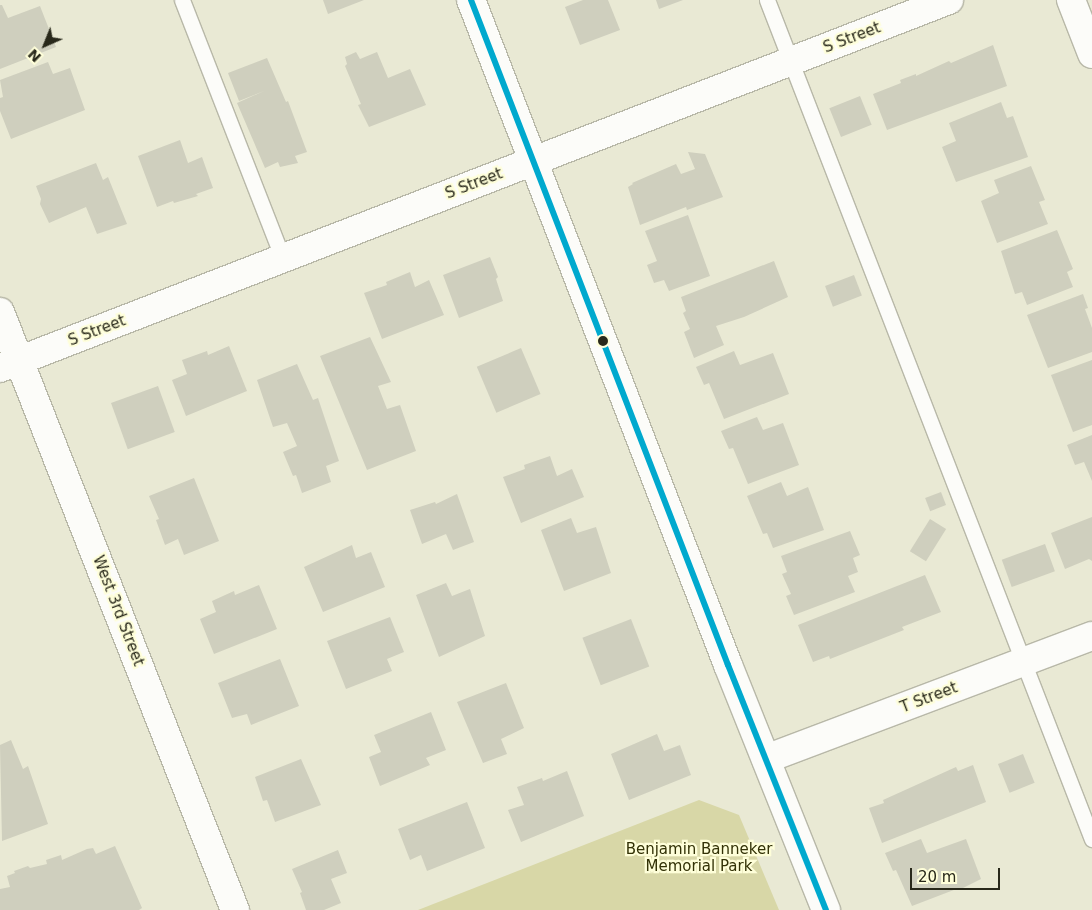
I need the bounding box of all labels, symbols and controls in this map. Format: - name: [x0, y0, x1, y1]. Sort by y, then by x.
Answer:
- street label: S Street: [821, 19, 883, 57]
- north arrow: [20, 20, 70, 70]
- text: N: [25, 46, 44, 66]
- street label: S Street: [443, 165, 505, 203]
- street label: S Street: [66, 312, 128, 350]
- unlabelled marker: [598, 336, 608, 346]
- street label: West 3rd Street: [89, 553, 147, 669]
- street label: T Street: [898, 679, 960, 717]
- park label: Benjamin Banneker Memorial Park: [626, 840, 772, 875]
- scale bar: [912, 858, 1002, 890]
- text: 20 m: [918, 868, 956, 886]

